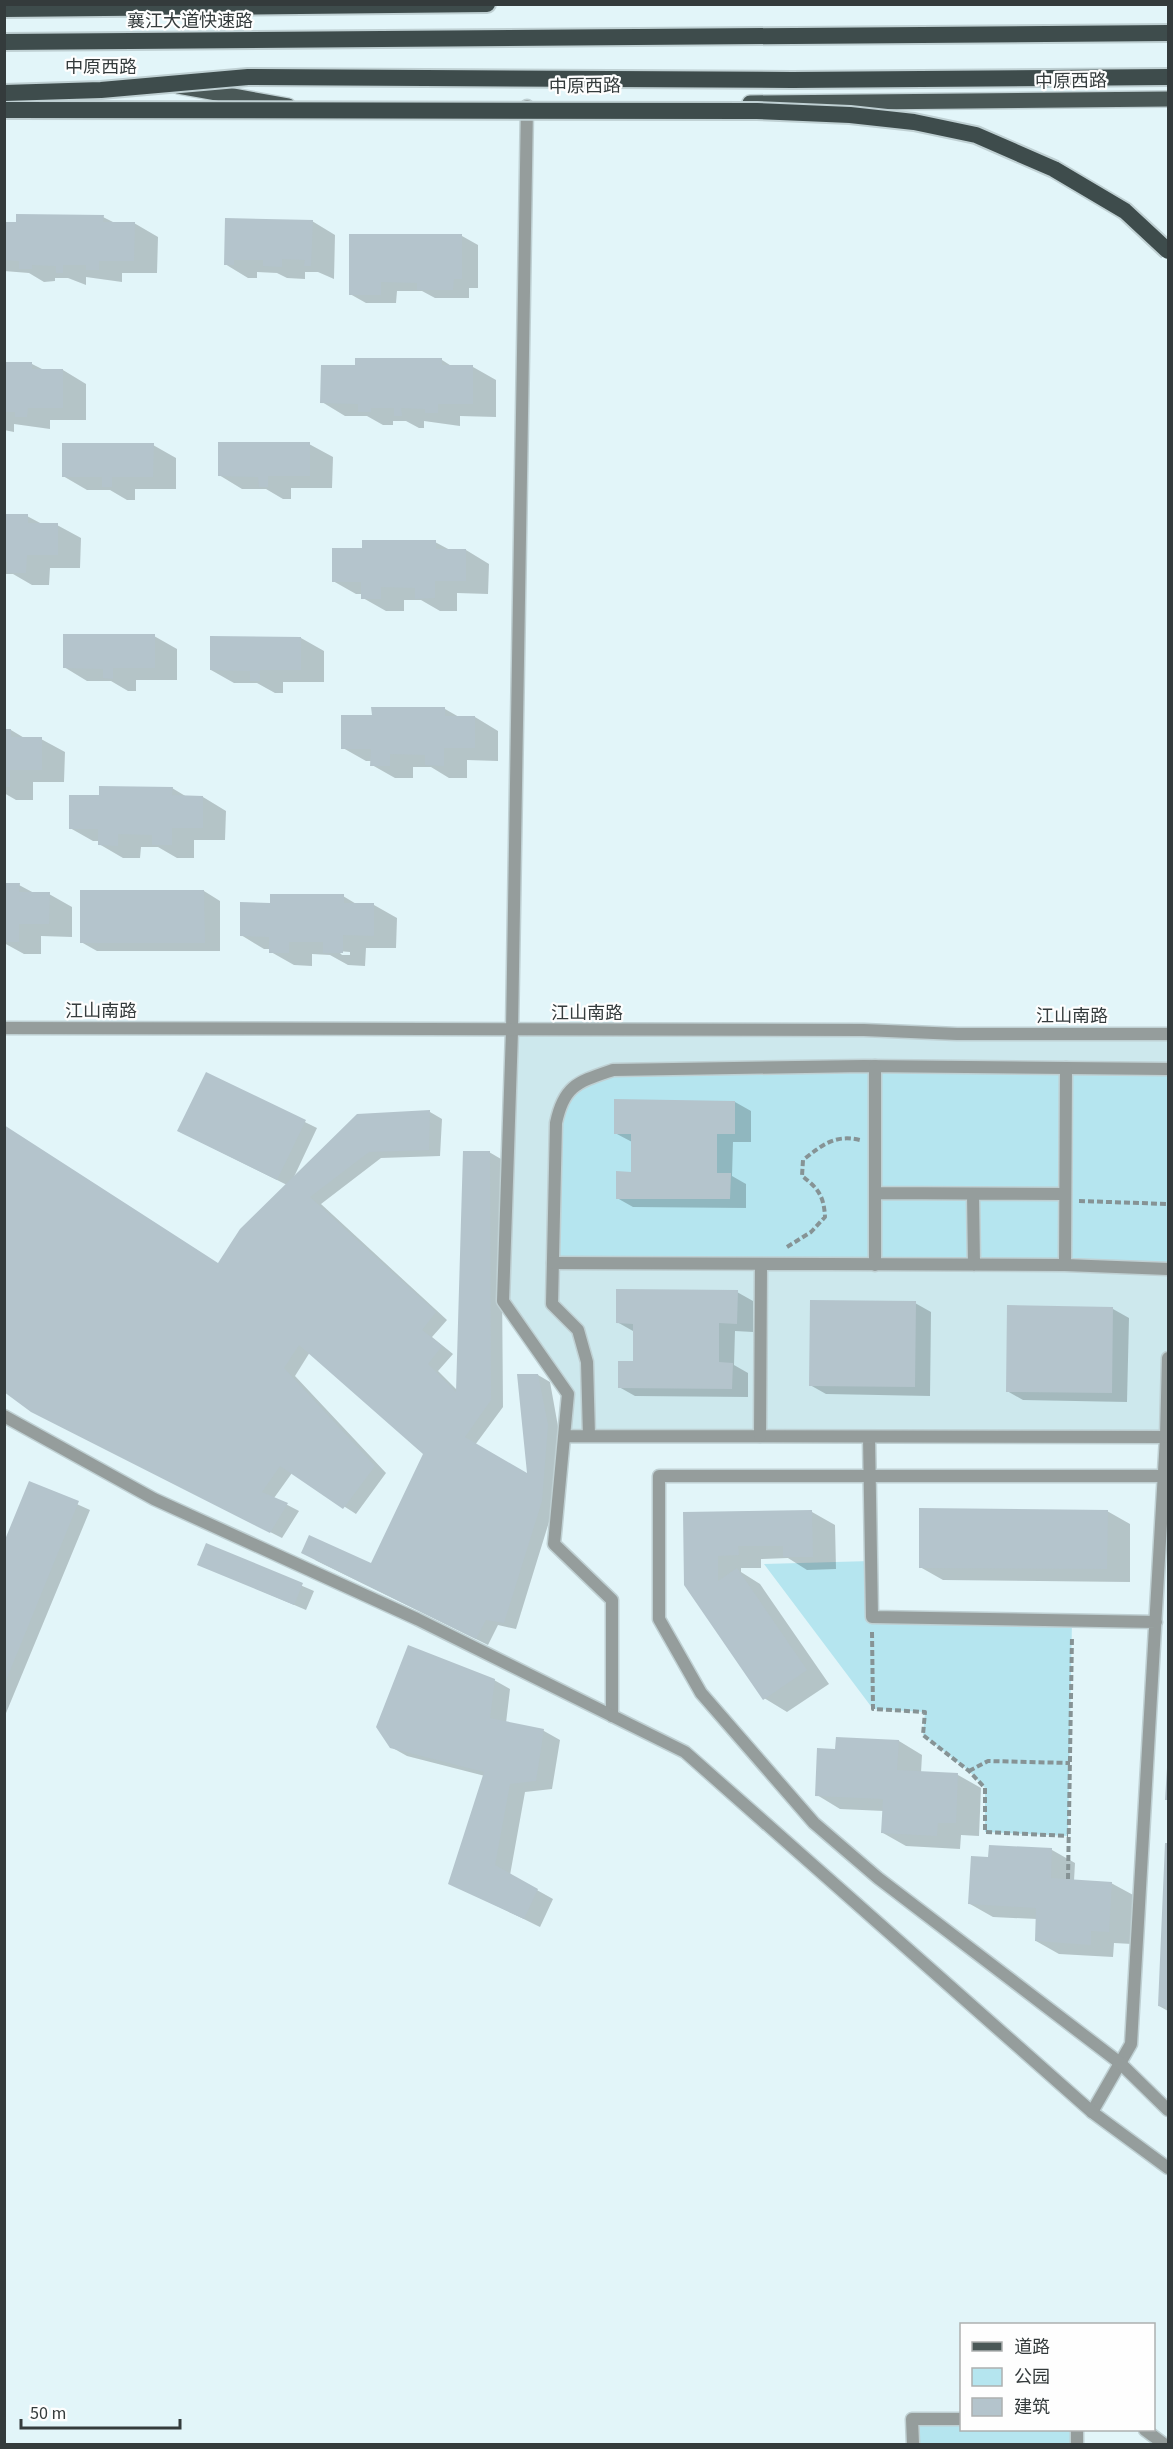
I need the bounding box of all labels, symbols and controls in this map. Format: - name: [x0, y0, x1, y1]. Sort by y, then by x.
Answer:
- street label: 襄江大道快速路: [127, 9, 253, 34]
- street label: 中原西路: [65, 55, 137, 80]
- street label: 中原西路: [1035, 68, 1107, 95]
- street label: 中原西路: [549, 73, 621, 100]
- street label: 江山南路: [65, 999, 137, 1024]
- street label: 江山南路: [551, 1001, 623, 1026]
- street label: 江山南路: [1036, 1004, 1108, 1029]
- legend: [960, 2323, 1155, 2431]
- text: 道路: [1014, 2335, 1050, 2360]
- text: 公园: [1014, 2365, 1050, 2390]
- scale bar: [21, 2392, 180, 2430]
- text: 建筑: [1014, 2395, 1050, 2420]
- text: 50 m: [30, 2401, 66, 2426]

